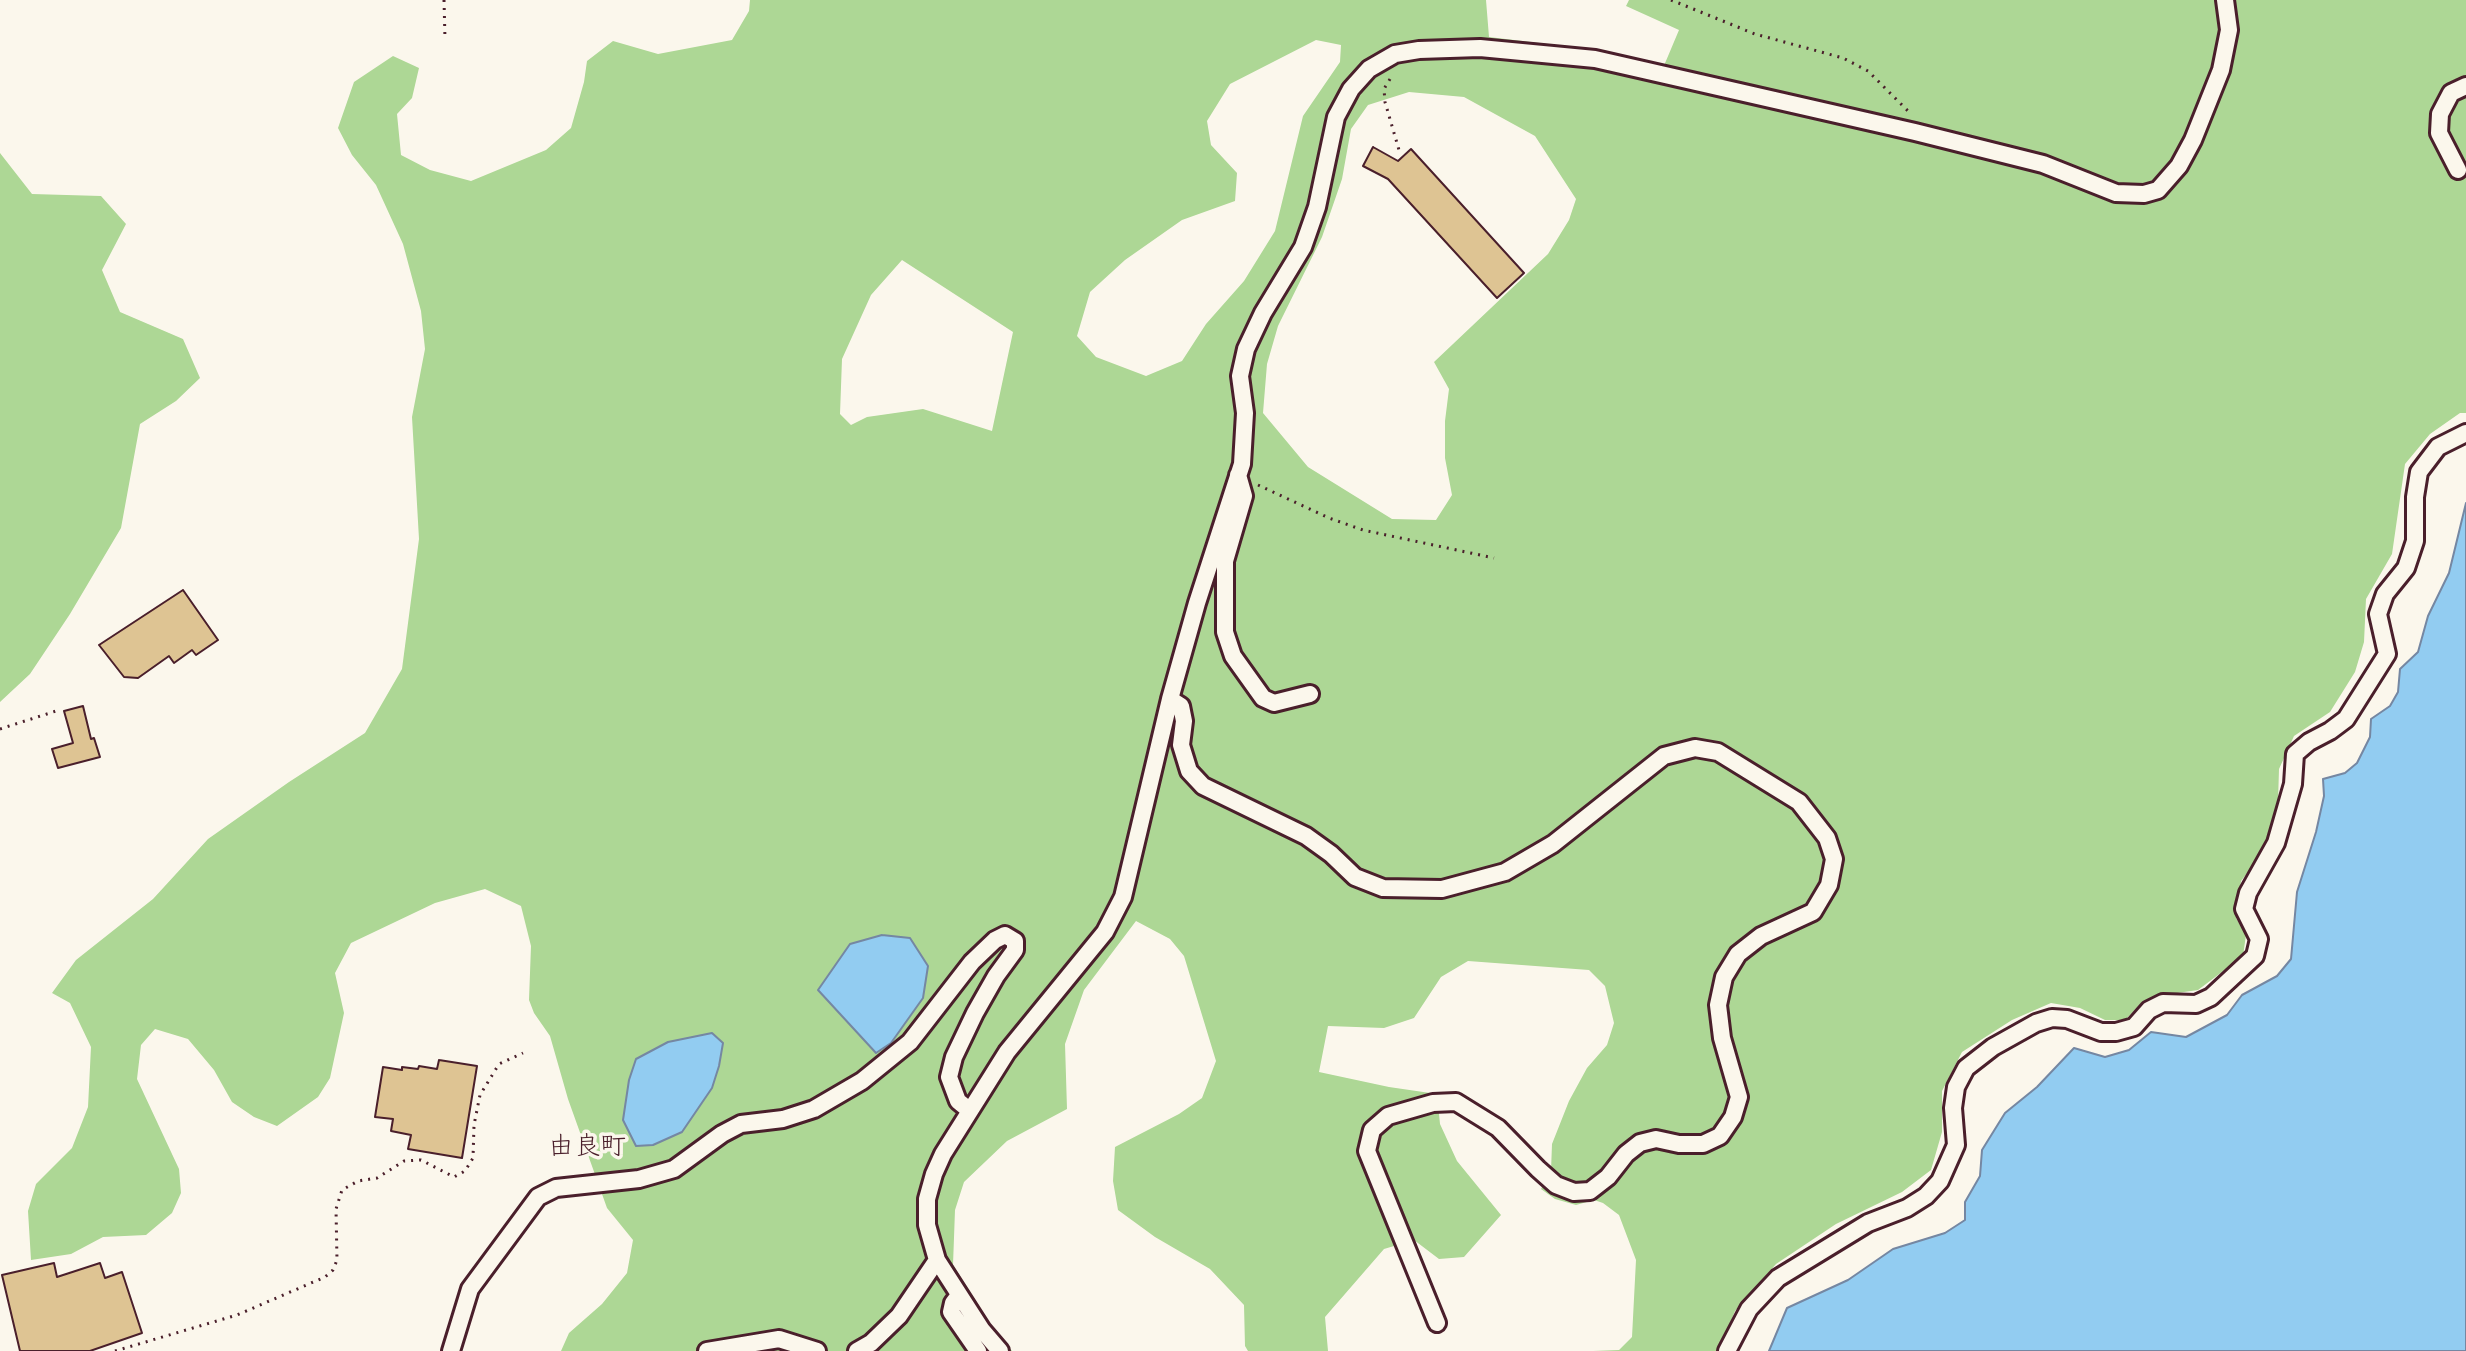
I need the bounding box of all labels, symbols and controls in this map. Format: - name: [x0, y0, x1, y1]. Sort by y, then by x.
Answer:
- district label: 由良町: [548, 1131, 626, 1163]

